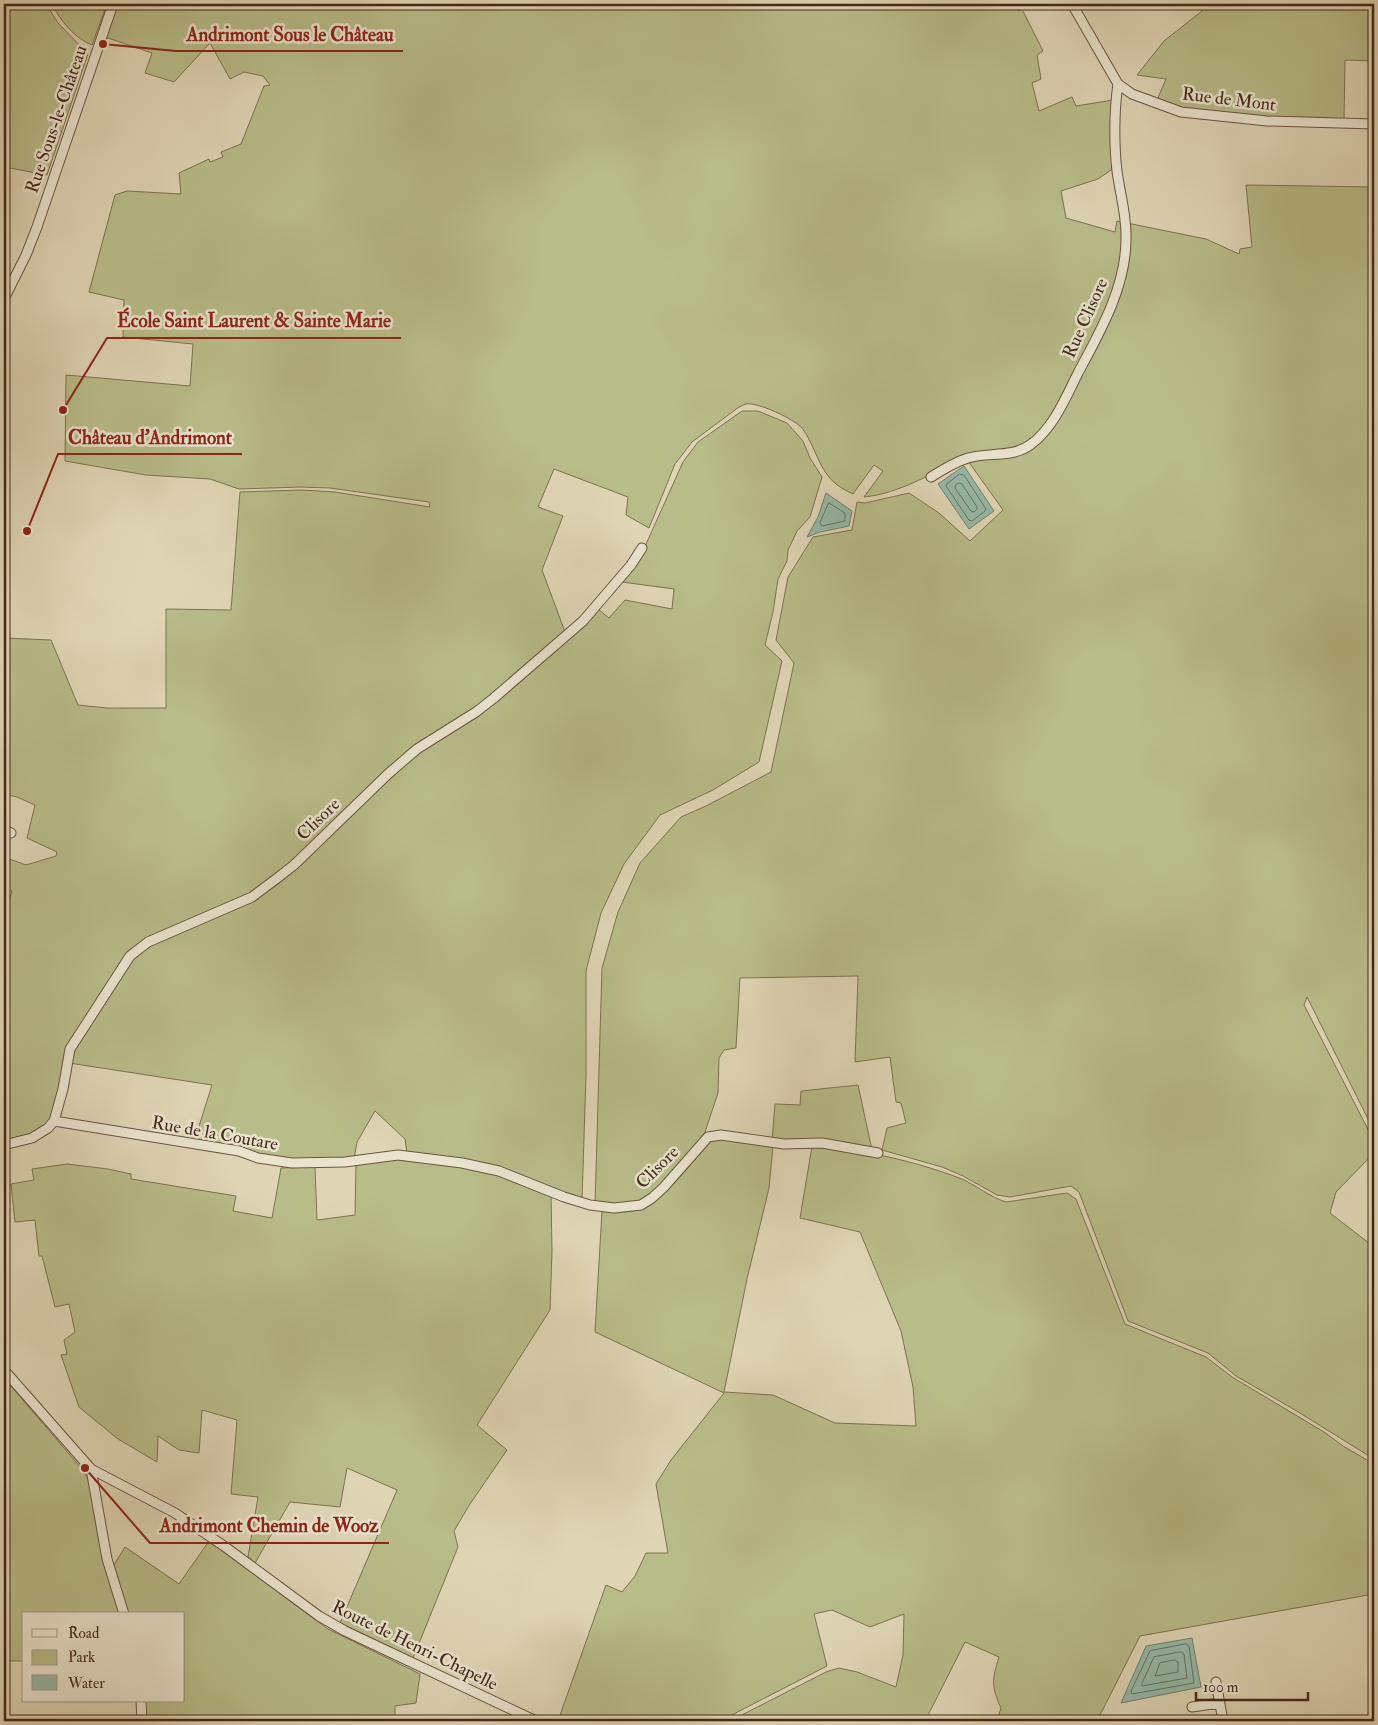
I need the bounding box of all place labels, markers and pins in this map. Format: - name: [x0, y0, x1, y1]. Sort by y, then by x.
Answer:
- callout: Andrimont Sous le Château: [176, 17, 403, 51]
- callout: École Saint Laurent & Sainte Marie: [107, 304, 401, 338]
- callout: Château d'Andrimont: [58, 420, 242, 454]
- callout: Andrimont Chemin de Wooz: [150, 1509, 389, 1543]

